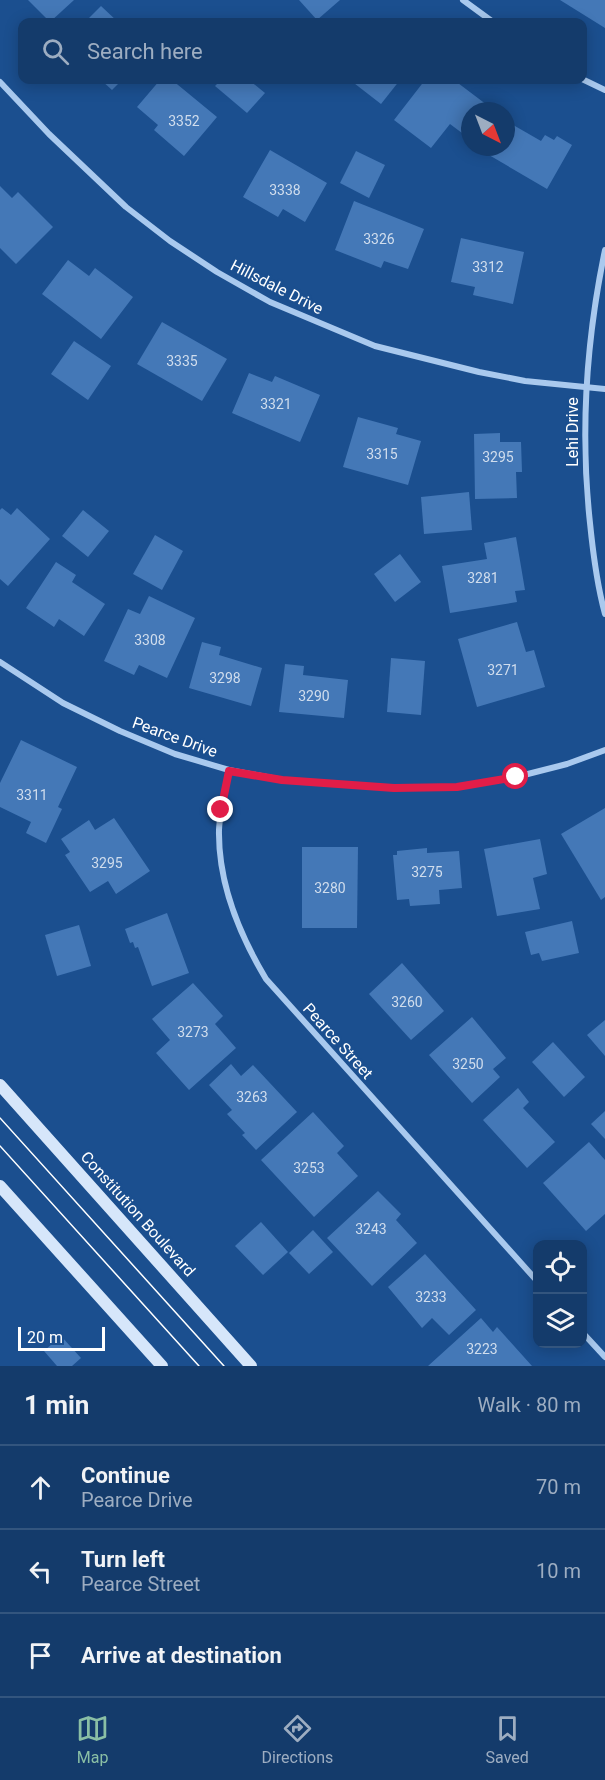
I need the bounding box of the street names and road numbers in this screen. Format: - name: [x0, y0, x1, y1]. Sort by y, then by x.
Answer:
- street label: Hillsdale Drive: [228, 256, 326, 318]
- street label: Lehi Drive: [563, 397, 582, 467]
- street label: Pearce Drive: [130, 713, 220, 761]
- street label: Pearce Street: [299, 999, 377, 1083]
- street label: Constitution Boulevard: [77, 1148, 199, 1280]

